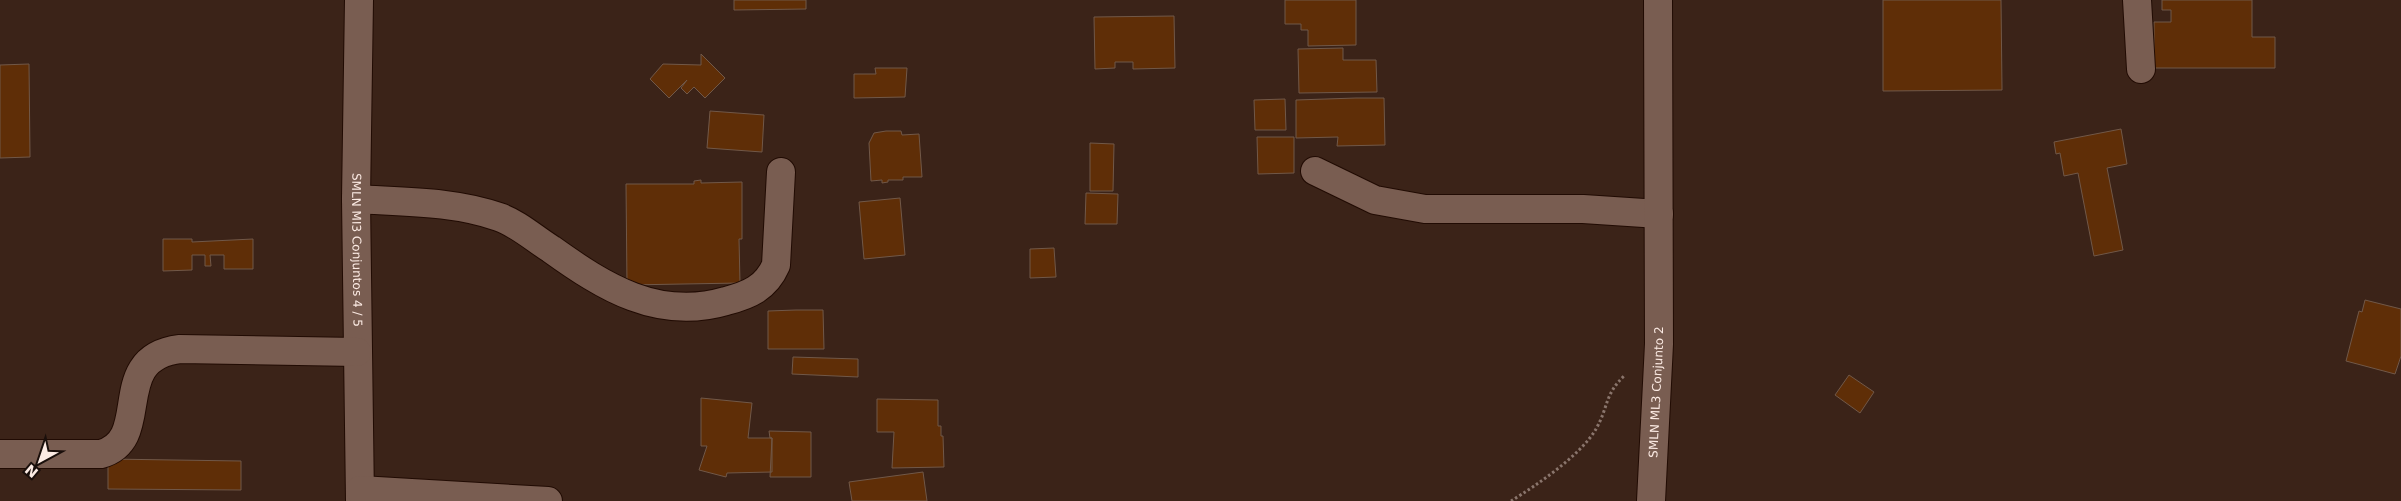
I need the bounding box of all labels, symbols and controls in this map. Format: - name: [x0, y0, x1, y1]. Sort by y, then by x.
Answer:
- street label: SMLN MI3 Conjuntos 4 / 5: [349, 173, 365, 327]
- street label: SMLN ML3 Conjunto 2: [1646, 326, 1666, 458]
- north arrow: [15, 436, 65, 486]
- text: N: [22, 461, 41, 481]

